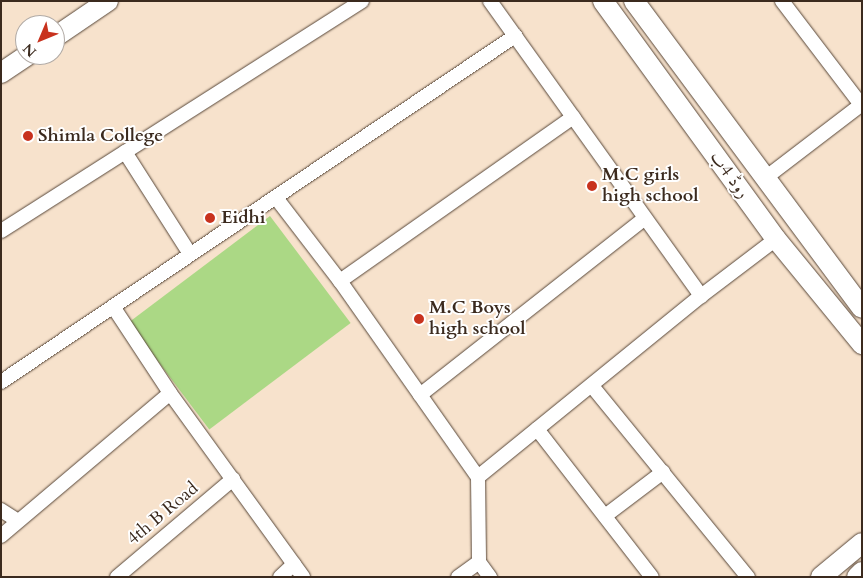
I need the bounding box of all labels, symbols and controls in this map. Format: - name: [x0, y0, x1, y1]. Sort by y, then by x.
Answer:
- north arrow: [15, 15, 65, 65]
- text: N: [19, 39, 41, 61]
- place label: Shimla College: [38, 125, 163, 147]
- marker: Shimla College: [22, 130, 34, 142]
- street label: روڈ 4ب: [705, 147, 753, 203]
- place label: M.C girls high school: [602, 165, 699, 208]
- marker: M.C girls high school: [586, 180, 598, 192]
- place label: Eidhi: [221, 207, 265, 229]
- marker: Eidhi: [203, 211, 217, 225]
- place label: M.C Boys high school: [429, 298, 526, 340]
- marker: M.C Boys high school: [413, 313, 425, 325]
- street label: 4th B Road: [123, 478, 203, 550]

